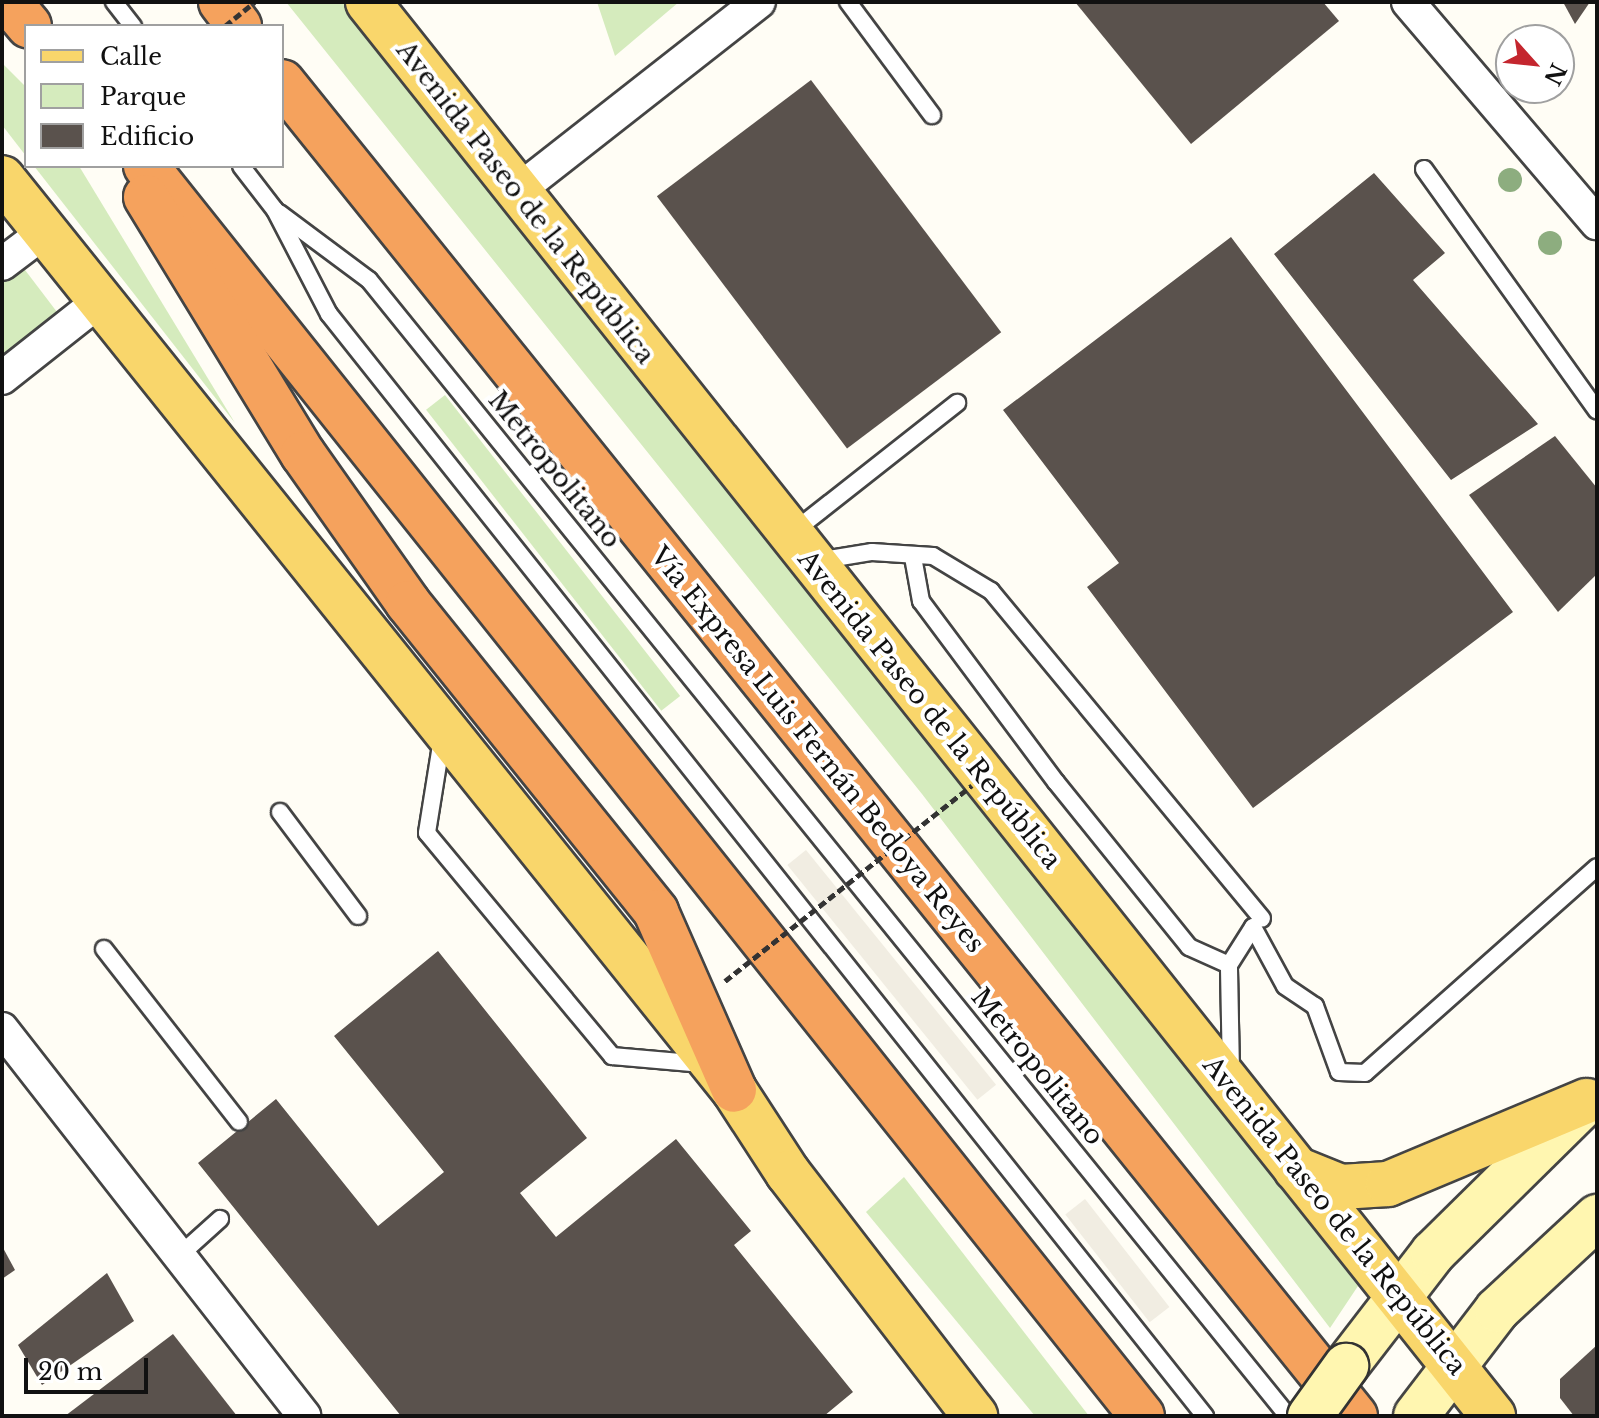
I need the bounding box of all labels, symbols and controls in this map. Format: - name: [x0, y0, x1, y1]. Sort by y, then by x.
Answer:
- legend: [24, 24, 284, 168]
- north arrow: [1495, 24, 1575, 104]
- street label: Avenida Paseo de la República: [389, 35, 661, 371]
- text: Calle: [100, 42, 162, 71]
- text: N: [1538, 59, 1572, 90]
- text: Parque: [100, 82, 186, 111]
- text: Edificio: [100, 122, 194, 151]
- street label: Metropolitano: [481, 385, 627, 555]
- street label: Vía Expresa Luis Fernán Bedoya Reyes: [643, 540, 991, 960]
- street label: Avenida Paseo de la República: [791, 544, 1067, 876]
- street label: Metropolitano: [964, 982, 1110, 1152]
- street label: Avenida Paseo de la República: [1196, 1050, 1472, 1382]
- scale bar: [28, 1342, 152, 1392]
- text: 20 m: [38, 1357, 103, 1386]

